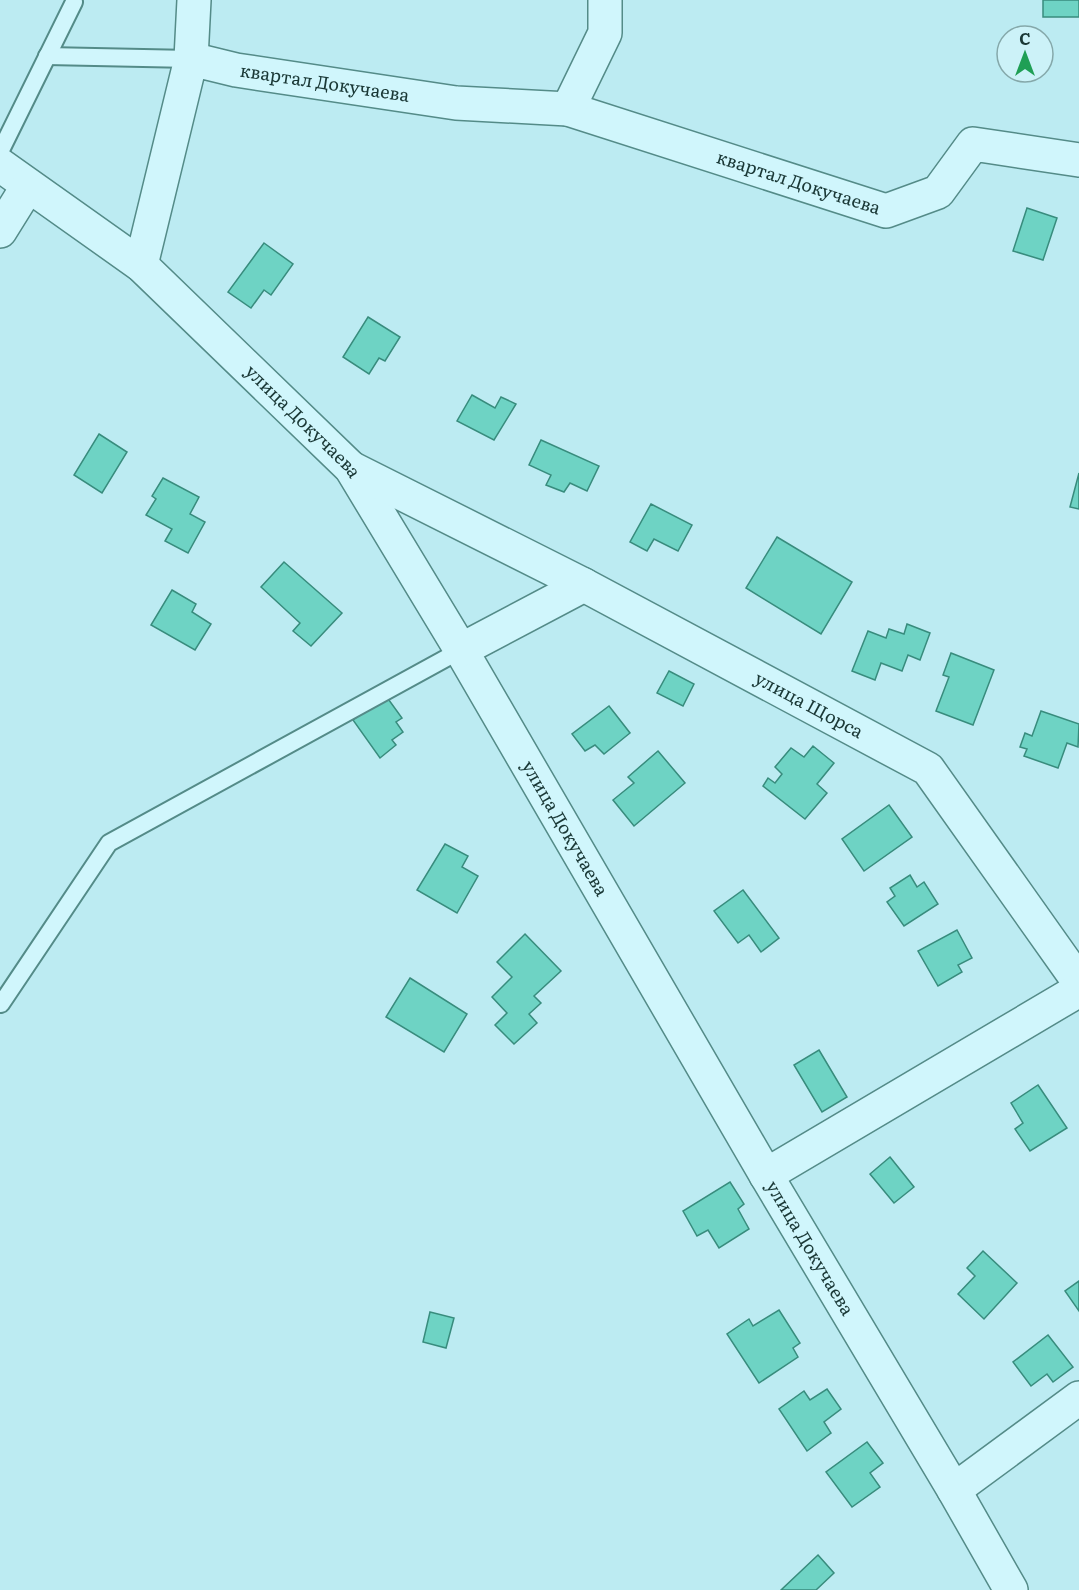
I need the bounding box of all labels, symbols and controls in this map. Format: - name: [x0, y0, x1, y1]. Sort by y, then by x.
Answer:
- north arrow: [995, 24, 1055, 84]
- text: С: [1019, 26, 1031, 50]
- street label: квартал Докучаева: [238, 56, 412, 108]
- street label: квартал Докучаева: [713, 143, 885, 221]
- street label: улица Докучаева: [239, 357, 369, 483]
- street label: улица Щорса: [750, 664, 869, 744]
- street label: улица Докучаева: [516, 755, 616, 901]
- street label: улица Докучаева: [760, 1175, 862, 1320]

